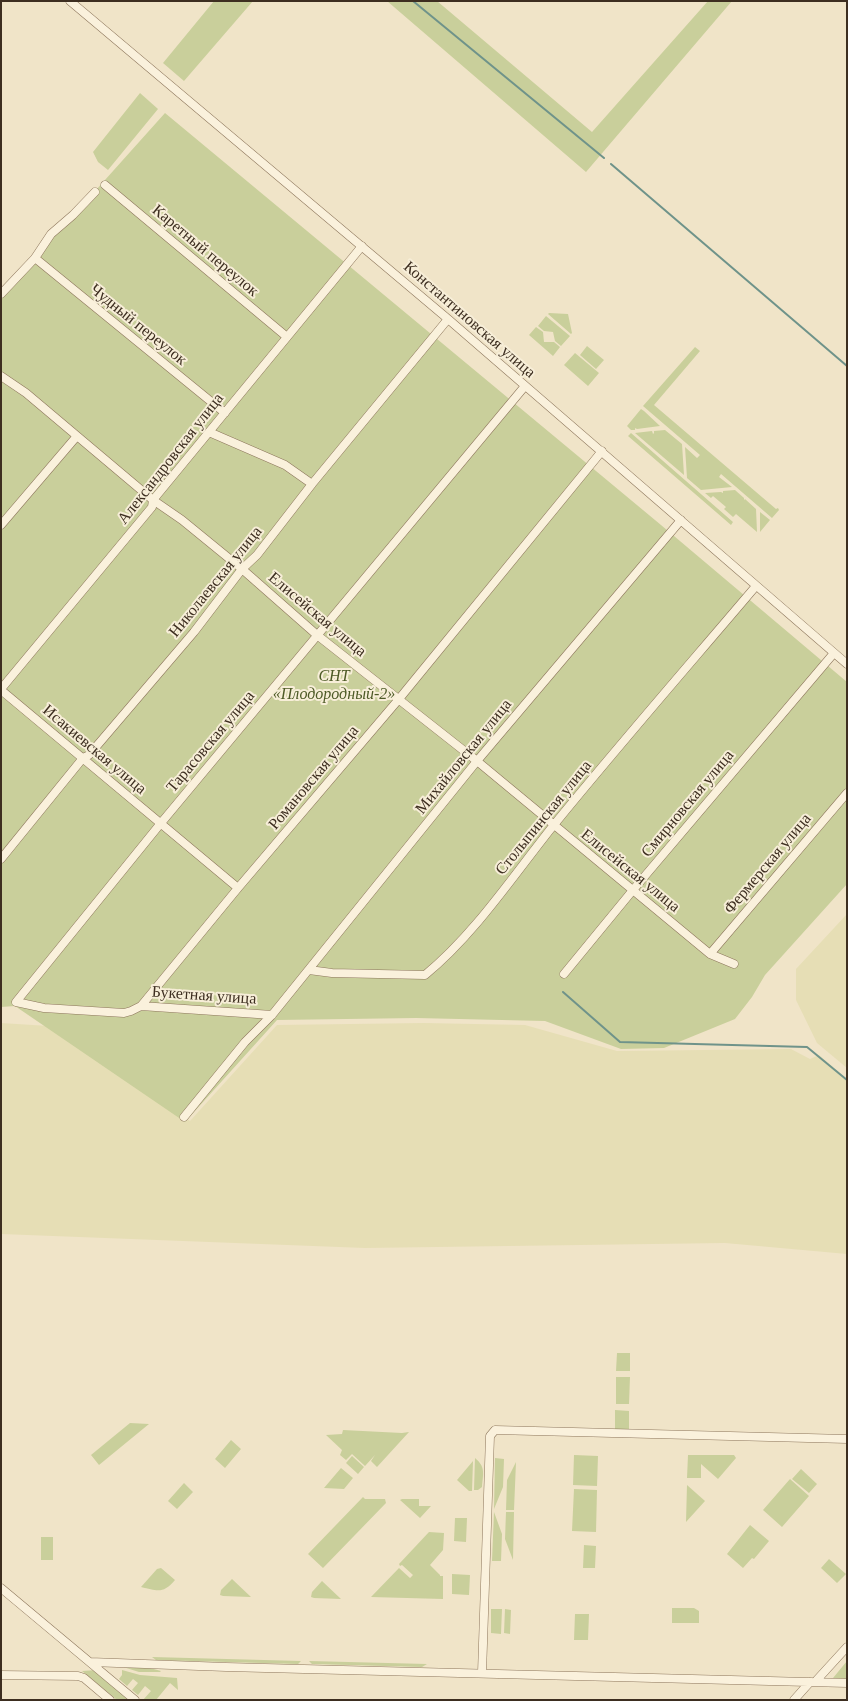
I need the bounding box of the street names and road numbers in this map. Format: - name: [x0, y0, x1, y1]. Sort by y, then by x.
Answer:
- street label: Каретный переулок: [148, 201, 262, 301]
- street label: Константиновская улица: [399, 257, 539, 383]
- street label: Чудный переулок: [86, 280, 190, 370]
- street label: Александровская улица: [114, 390, 228, 528]
- street label: Николаевская улица: [165, 523, 267, 641]
- street label: Елисейская улица: [264, 568, 370, 662]
- street label: Тарасовская улица: [163, 687, 259, 797]
- street label: Михайловская улица: [412, 696, 516, 818]
- street label: Исакиевская улица: [38, 701, 150, 799]
- street label: Романовская улица: [265, 722, 363, 834]
- street label: Смирновская улица: [638, 747, 738, 861]
- street label: Столыпинская улица: [492, 757, 596, 879]
- street label: Фермерская улица: [720, 810, 816, 918]
- street label: Елисейская улица: [577, 825, 683, 917]
- street label: Букетная улица: [151, 983, 257, 1009]

